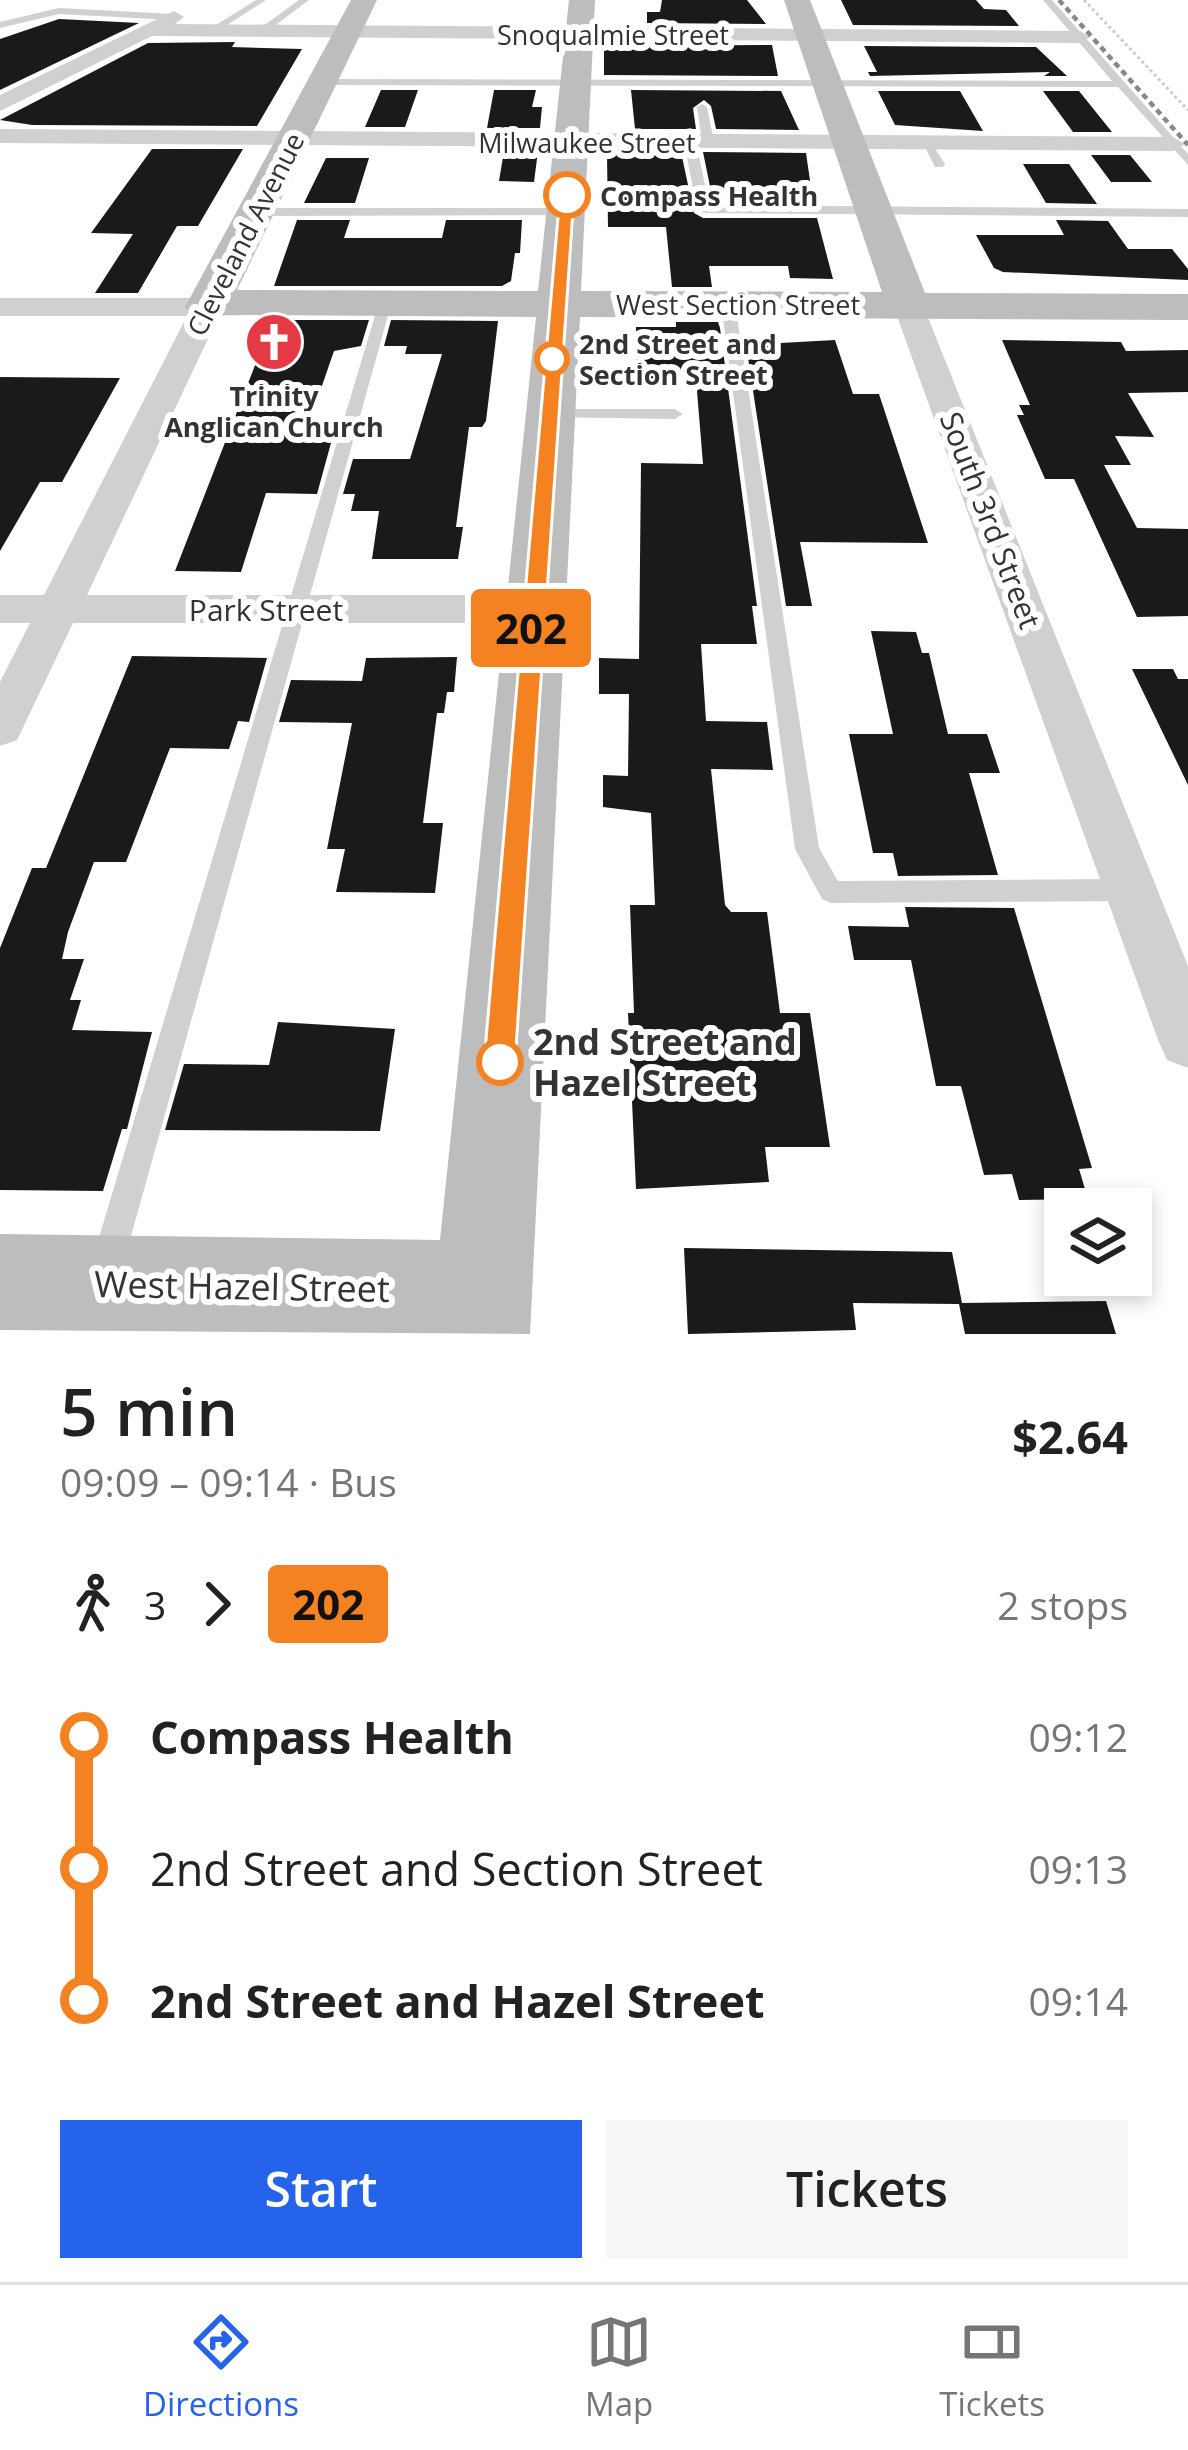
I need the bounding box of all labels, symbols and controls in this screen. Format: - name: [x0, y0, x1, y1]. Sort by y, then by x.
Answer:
- street label: Snoqualmie Street: [497, 16, 729, 53]
- street label: Milwaukee Street: [478, 124, 696, 161]
- street label: Cleveland Avenue: [178, 126, 312, 342]
- marker: Compass Health: [545, 173, 589, 217]
- place label: Compass Health: [600, 177, 818, 214]
- street label: West Section Street: [616, 286, 860, 323]
- church icon: Trinity Anglican Church: [243, 311, 305, 373]
- place label: 2nd Street and Section Street: [579, 325, 777, 393]
- marker: 2nd Street and Section Street: [536, 343, 568, 375]
- place label: Trinity Anglican Church: [164, 377, 384, 445]
- street label: South 3rd Street: [931, 406, 1051, 634]
- street label: Park Street: [189, 589, 343, 630]
- line badge: 202: [462, 589, 600, 667]
- text: 202: [495, 599, 567, 656]
- place label: 2nd Street and Hazel Street: [533, 1017, 797, 1107]
- marker: 2nd Street and Hazel Street: [478, 1040, 522, 1084]
- map controls: [1044, 1188, 1152, 1296]
- button: layers: [1044, 1188, 1152, 1296]
- street label: West Hazel Street: [94, 1259, 390, 1313]
- text: 5 min: [60, 1365, 238, 1455]
- text: $2.64: [1012, 1406, 1128, 1467]
- text: 09:09 – 09:14 · Bus: [60, 1455, 397, 1508]
- icon: walk: [60, 1571, 126, 1637]
- icon: forward: [184, 1571, 250, 1637]
- text: 202: [292, 1575, 364, 1632]
- text: 3: [144, 1578, 166, 1631]
- text: 2 stops: [997, 1578, 1128, 1631]
- text: Compass Health: [150, 1706, 514, 1767]
- text: 09:12: [1029, 1710, 1128, 1763]
- text: 2nd Street and Section Street: [150, 1838, 763, 1899]
- text: 09:13: [1029, 1842, 1128, 1895]
- text: 2nd Street and Hazel Street: [150, 1970, 765, 2031]
- text: 09:14: [1029, 1974, 1128, 2027]
- button: Start: [60, 2120, 582, 2258]
- button: Tickets: [606, 2120, 1128, 2258]
- tab: Directions: [143, 2309, 299, 2426]
- tab: Map: [585, 2309, 653, 2426]
- tab: Tickets: [939, 2309, 1045, 2426]

